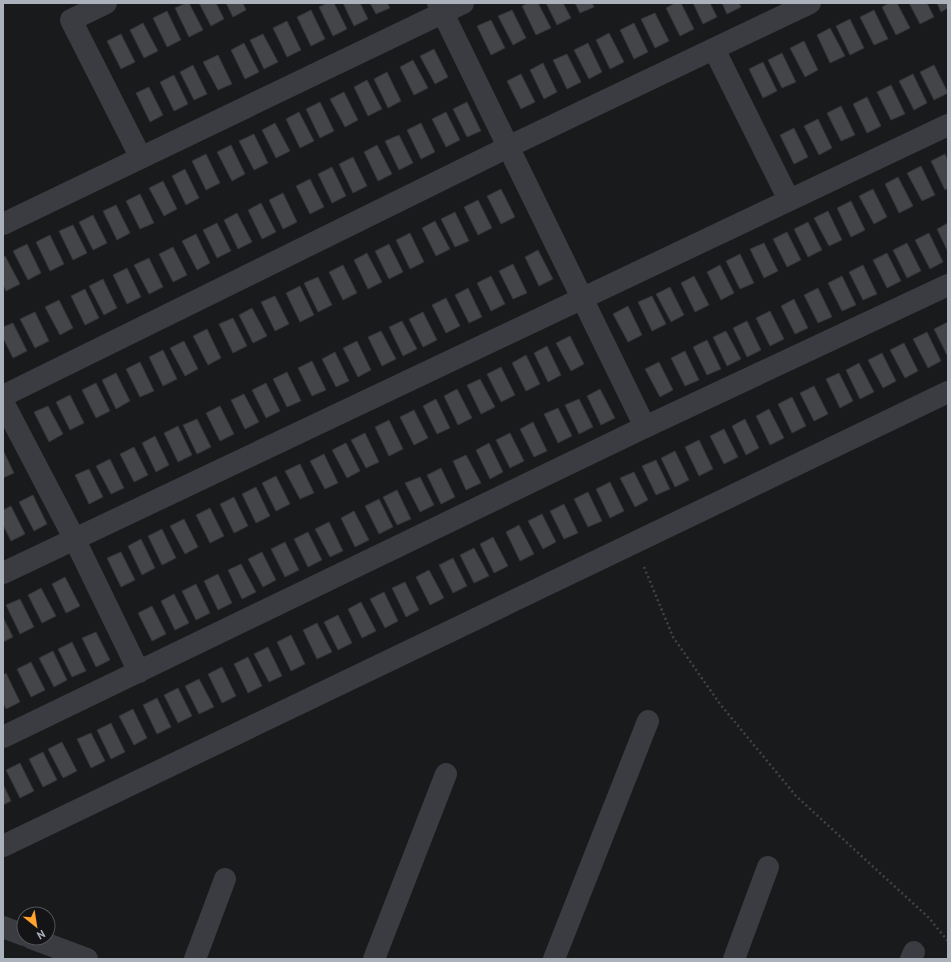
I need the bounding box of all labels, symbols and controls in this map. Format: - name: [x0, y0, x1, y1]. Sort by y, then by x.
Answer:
- north arrow: [16, 906, 56, 946]
- text: N: [34, 927, 48, 943]

